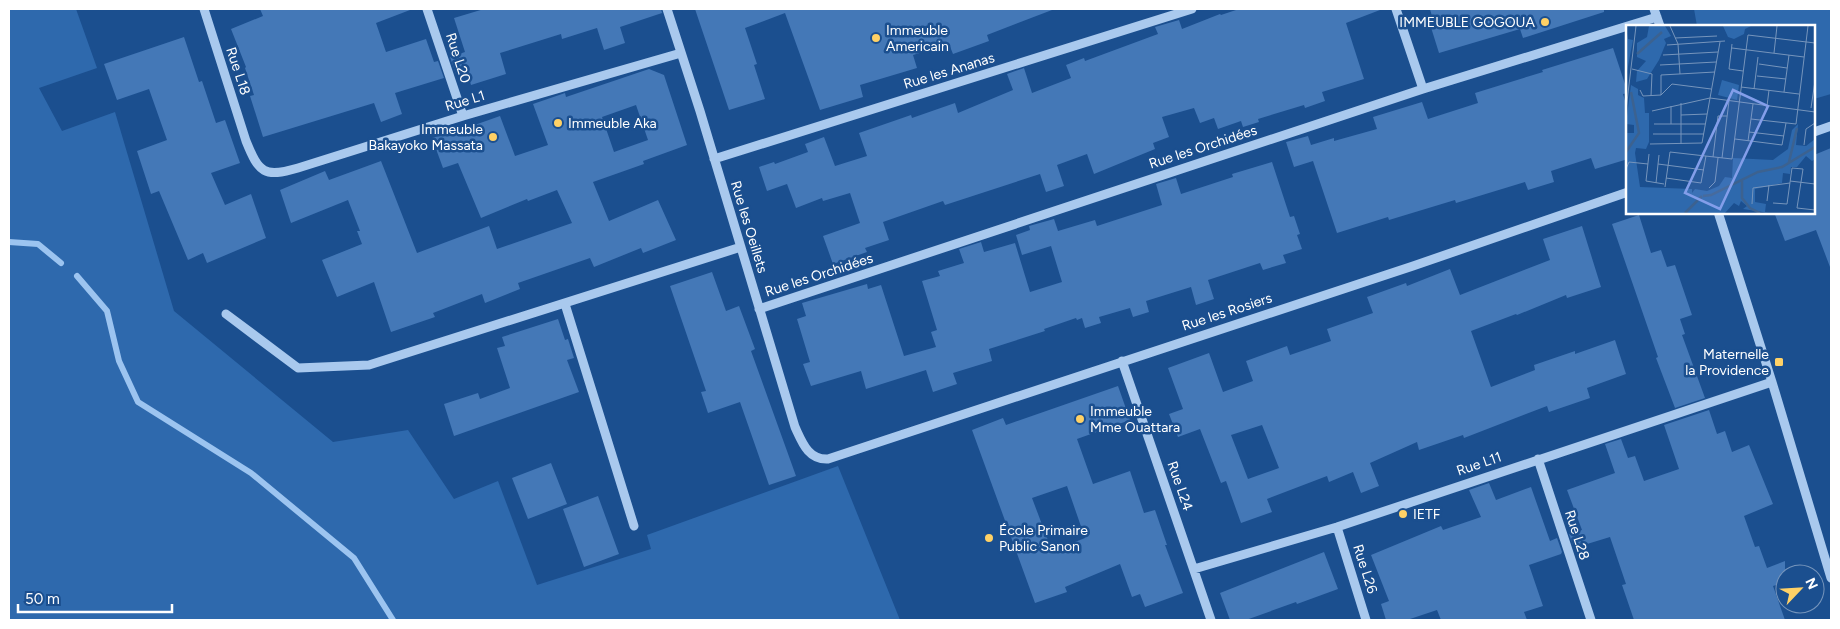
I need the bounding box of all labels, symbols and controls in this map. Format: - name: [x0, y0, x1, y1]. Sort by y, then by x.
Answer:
- place label: IMMEUBLE GOGOUA: [1399, 14, 1536, 31]
- marker: IMMEUBLE GOGOUA: [1539, 16, 1551, 28]
- place label: Immeuble Americain: [886, 22, 949, 55]
- inset map: [1626, 25, 1815, 214]
- street label: Rue L20: [442, 31, 474, 85]
- marker: Immeuble Americain: [870, 32, 882, 44]
- street label: Rue L18: [222, 45, 254, 97]
- street label: Rue les Ananas: [901, 49, 997, 93]
- street label: Rue L1: [443, 87, 487, 115]
- place label: Immeuble Aka: [568, 115, 657, 132]
- marker: Immeuble Aka: [552, 117, 564, 129]
- place label: Immeuble Bakayoko Massata: [369, 121, 483, 154]
- street label: Rue les Orchidées: [1147, 122, 1259, 172]
- marker: Immeuble Bakayoko Massata: [487, 131, 499, 143]
- street label: Rue les Oeillets: [727, 179, 771, 275]
- street label: Rue les Orchidées: [763, 250, 875, 300]
- street label: Rue les Rosiers: [1180, 289, 1274, 335]
- place label: Maternelle la Providence: [1685, 346, 1769, 379]
- marker: Maternelle la Providence: [1773, 356, 1785, 368]
- place label: Immeuble Mme Ouattara: [1090, 403, 1180, 436]
- marker: Immeuble Mme Ouattara: [1074, 413, 1086, 425]
- street label: Rue L11: [1454, 448, 1504, 480]
- street label: Rue L24: [1164, 459, 1197, 513]
- place label: IETF: [1413, 506, 1441, 523]
- marker: IETF: [1397, 508, 1409, 520]
- street label: Rue L28: [1561, 508, 1593, 562]
- place label: École Primaire Public Sanon: [999, 522, 1088, 555]
- marker: École Primaire Public Sanon: [983, 532, 995, 544]
- street label: Rue L26: [1349, 542, 1381, 596]
- north arrow: [1775, 564, 1825, 614]
- text: N: [1801, 575, 1821, 592]
- scale bar: [18, 582, 171, 614]
- text: 50 m: [25, 590, 60, 608]

